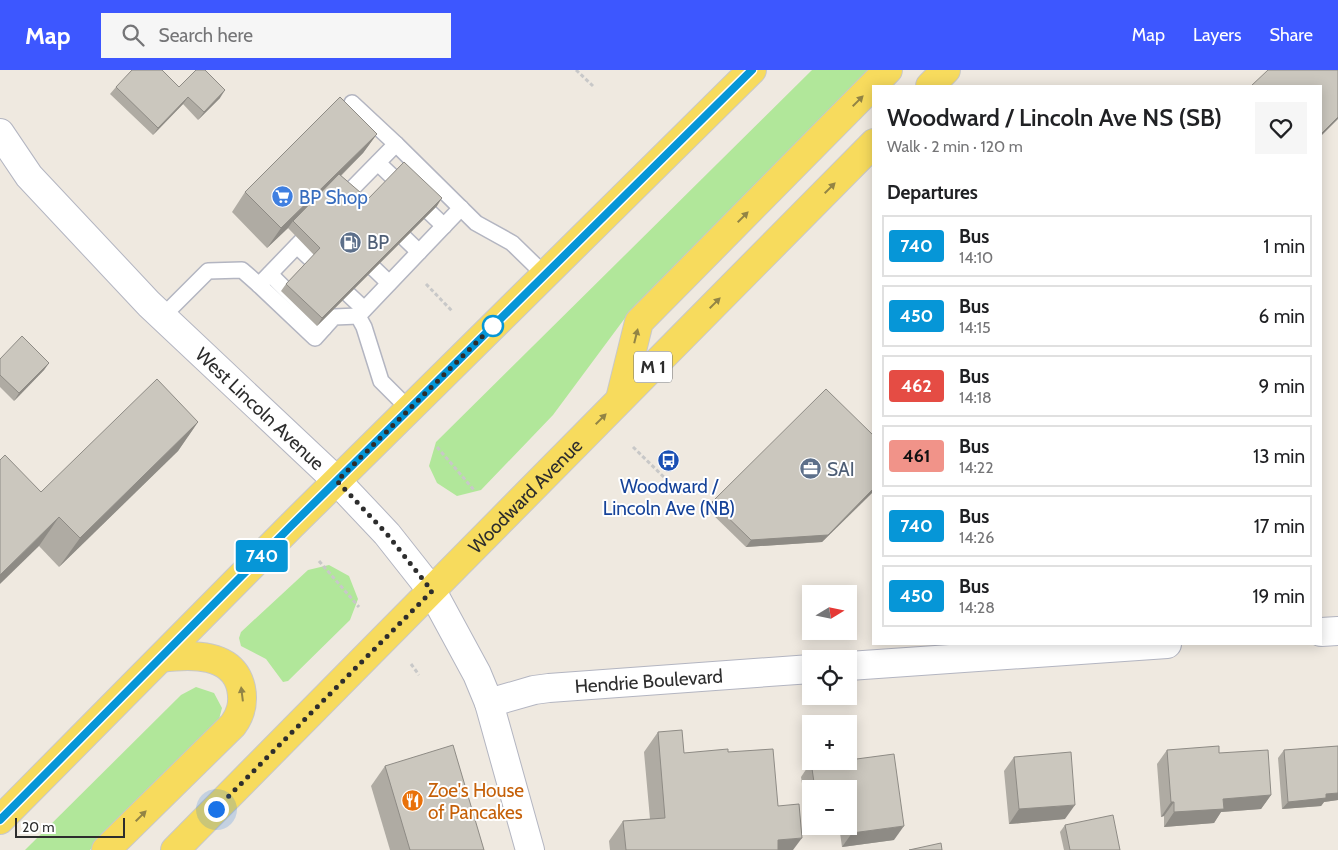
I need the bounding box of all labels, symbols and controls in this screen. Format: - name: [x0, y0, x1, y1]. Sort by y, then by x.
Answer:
- search box: [101, 13, 451, 58]
- text: Map: [25, 21, 71, 50]
- icon: search: [119, 21, 147, 49]
- text: Search here: [159, 24, 253, 47]
- text: Map: [1132, 24, 1165, 46]
- text: Layers: [1193, 24, 1242, 46]
- text: Share: [1270, 24, 1313, 46]
- one-way arrow: [852, 95, 864, 107]
- button: heart: [1255, 102, 1307, 154]
- text: Woodward / Lincoln Ave NS (SB): [887, 103, 1222, 132]
- text: Walk · 2 min · 120 m: [887, 137, 1023, 156]
- text: Departures: [887, 181, 978, 204]
- one-way arrow: [823, 182, 835, 194]
- supermarket icon: BP Shop: [271, 185, 295, 209]
- place label: BP Shop: [299, 186, 368, 209]
- one-way arrow: [737, 211, 749, 223]
- text: Bus: [959, 225, 989, 248]
- fuel station icon: BP: [339, 230, 363, 254]
- place label: BP: [367, 231, 389, 254]
- text: 740: [900, 235, 933, 257]
- text: 1 min: [1263, 235, 1305, 258]
- text: 14:10: [959, 248, 993, 267]
- text: Bus: [959, 295, 989, 318]
- one-way arrow: [709, 297, 721, 309]
- text: 450: [900, 305, 933, 327]
- text: 6 min: [1259, 305, 1305, 328]
- unlabelled marker: [482, 315, 504, 337]
- text: 14:15: [959, 318, 991, 337]
- one-way arrow: [632, 328, 640, 343]
- street label: West Lincoln Avenue: [191, 343, 329, 475]
- road number: M 1: [634, 352, 672, 382]
- text: Bus: [959, 365, 989, 388]
- text: 462: [901, 375, 932, 397]
- text: 9 min: [1259, 375, 1305, 398]
- text: 14:18: [959, 388, 992, 407]
- one-way arrow: [595, 413, 607, 425]
- street label: Woodward Avenue: [464, 434, 587, 558]
- text: Bus: [959, 435, 989, 458]
- text: 461: [903, 445, 930, 467]
- text: 13 min: [1253, 445, 1305, 468]
- bus stop icon: Woodward / Lincoln Ave (NB): [657, 448, 681, 472]
- office icon: SAI: [799, 457, 823, 481]
- place label: SAI: [827, 458, 855, 481]
- text: 14:22: [959, 458, 994, 477]
- place label: Woodward / Lincoln Ave (NB): [603, 475, 735, 520]
- text: Bus: [959, 505, 989, 528]
- text: 740: [900, 515, 933, 537]
- text: 17 min: [1254, 515, 1305, 538]
- text: 14:26: [959, 528, 994, 547]
- line badge: 740: [233, 540, 291, 572]
- text: 740: [246, 545, 278, 567]
- text: Bus: [959, 575, 989, 598]
- north arrow: [802, 585, 858, 640]
- map controls: [802, 585, 857, 835]
- text: 450: [900, 585, 933, 607]
- text: 19 min: [1252, 585, 1305, 608]
- text: 14:28: [959, 598, 995, 617]
- button: locate: [802, 650, 857, 705]
- street label: Hendrie Boulevard: [574, 664, 724, 698]
- one-way arrow: [237, 686, 245, 702]
- button: +: [802, 715, 857, 770]
- place label: Zoe's House of Pancakes: [428, 779, 524, 824]
- button: −: [802, 780, 857, 835]
- restaurant icon: Zoe's House of Pancakes: [400, 789, 424, 813]
- your location: [204, 797, 229, 822]
- one-way arrow: [135, 810, 147, 822]
- scale bar: [15, 815, 125, 838]
- text: 20 m: [22, 818, 55, 836]

